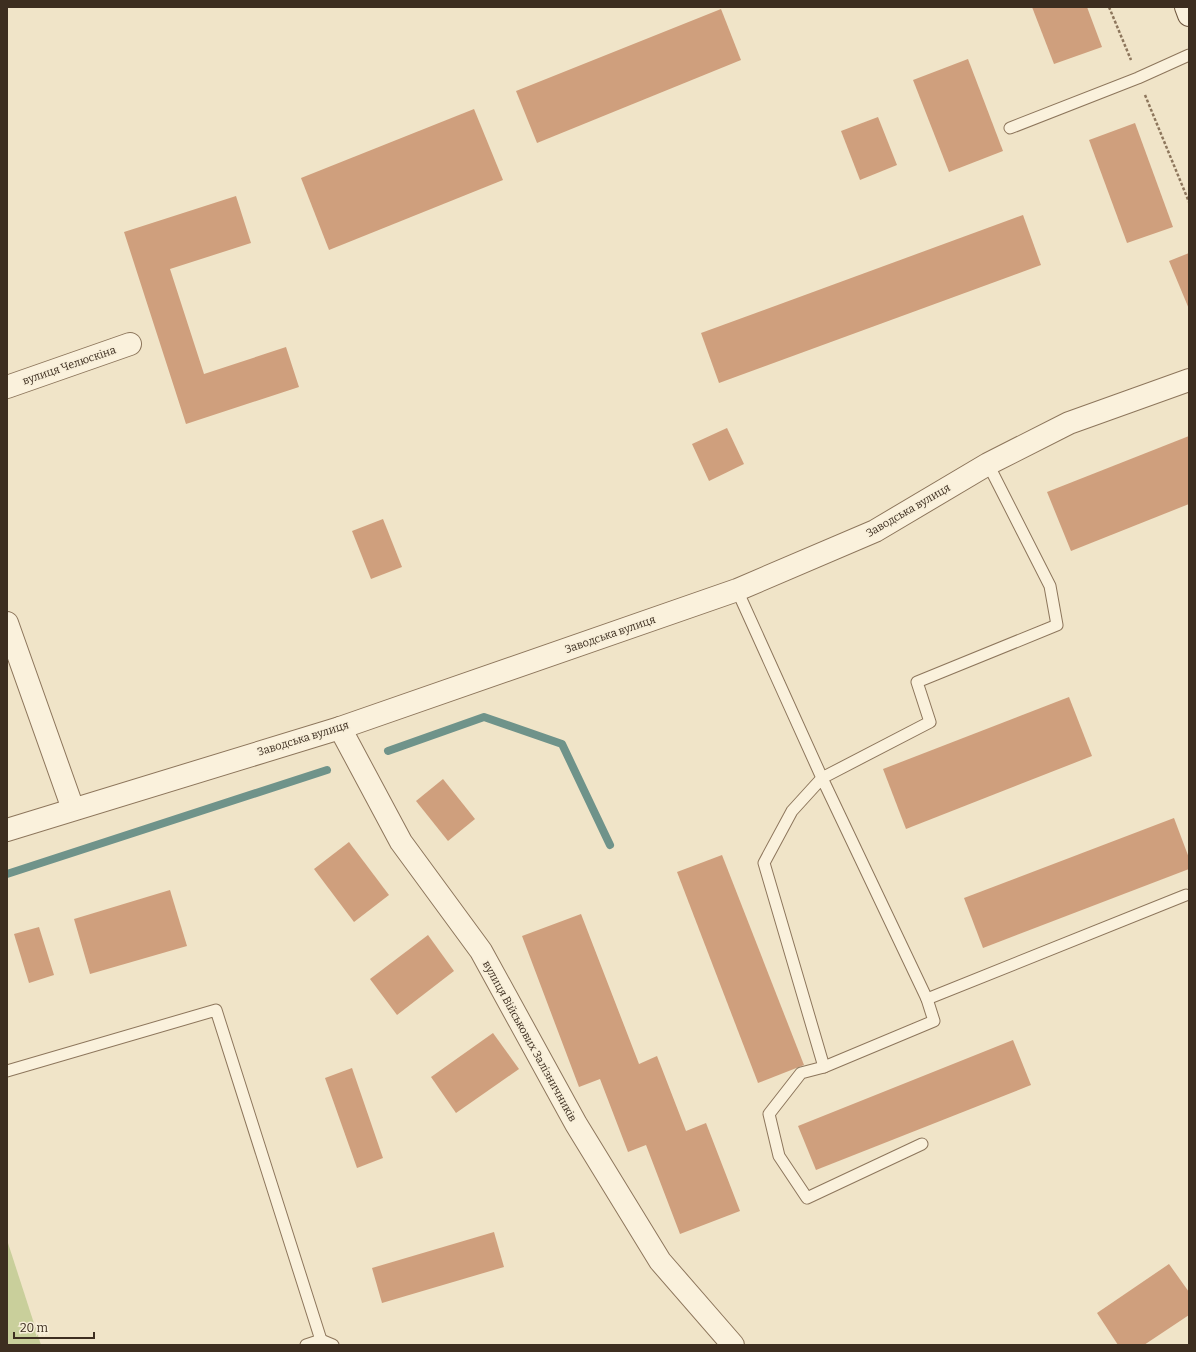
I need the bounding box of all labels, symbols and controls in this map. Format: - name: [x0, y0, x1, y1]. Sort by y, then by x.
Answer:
- street label: вулиця Челюскіна: [21, 343, 118, 388]
- street label: Заводська вулиця: [864, 481, 953, 540]
- street label: Заводська вулиця: [563, 613, 657, 656]
- street label: Заводська вулиця: [256, 718, 350, 759]
- street label: вулиця Військових Залізничників: [480, 958, 579, 1124]
- scale bar: [14, 1314, 94, 1340]
- text: 20 m: [20, 1321, 49, 1335]

